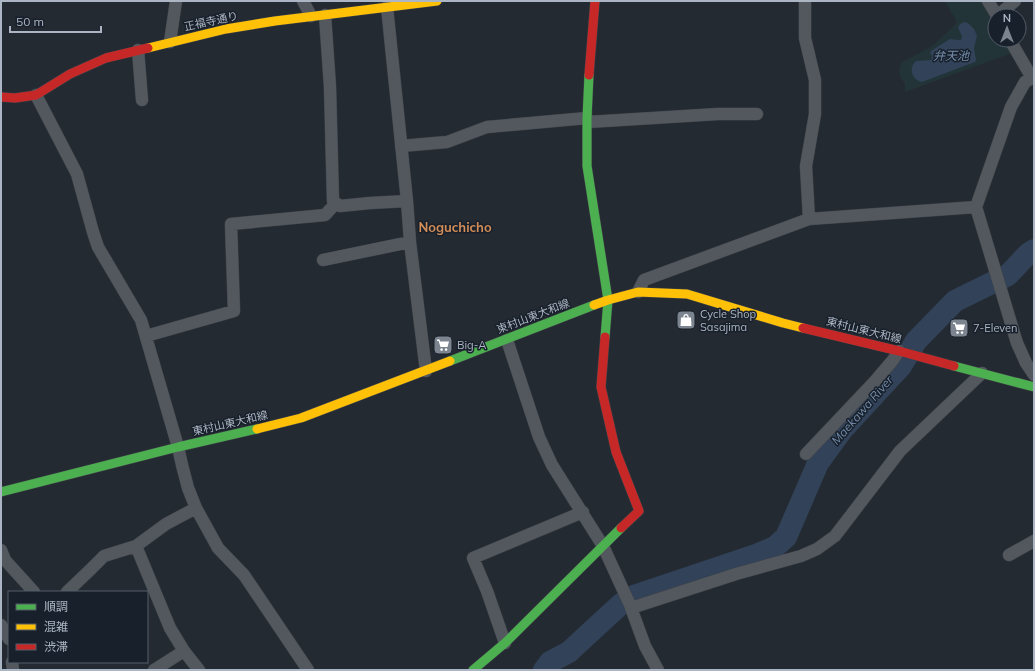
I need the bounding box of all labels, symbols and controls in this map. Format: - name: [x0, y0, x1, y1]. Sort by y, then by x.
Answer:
- scale bar: [10, 8, 101, 34]
- street label: 正福寺通り: [183, 8, 239, 34]
- north arrow: [987, 8, 1027, 48]
- text: N: [1003, 11, 1011, 25]
- text: 50 m: [16, 14, 44, 29]
- water label: 弁天池: [933, 48, 970, 63]
- district label: Noguchicho: [418, 219, 492, 235]
- street label: 東村山東大和線: [495, 296, 571, 336]
- place label: Cycle Shop Sasajima: [700, 307, 757, 334]
- shop icon: Cycle Shop Sasajima: [675, 309, 697, 331]
- street label: 東村山東大和線: [825, 314, 903, 346]
- supermarket icon: 7-Eleven: [948, 317, 970, 339]
- place label: 7-Eleven: [973, 321, 1018, 335]
- supermarket icon: Big-A: [432, 334, 454, 356]
- place label: Big-A: [457, 338, 486, 352]
- water label: Maekawa River: [828, 372, 896, 447]
- street label: 東村山東大和線: [191, 408, 269, 438]
- legend: [8, 591, 148, 663]
- text: 順調: [44, 599, 68, 614]
- text: 混雑: [44, 619, 68, 634]
- text: 渋滞: [44, 639, 68, 654]

